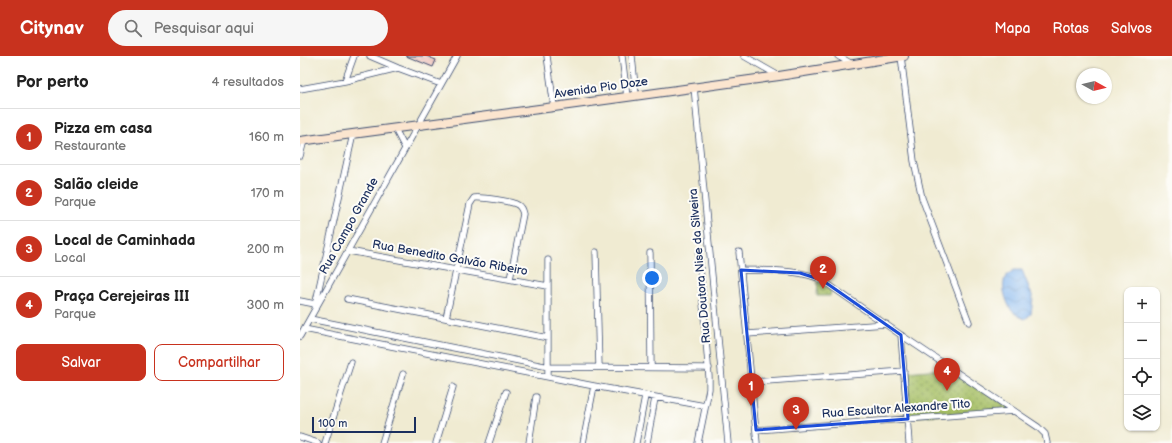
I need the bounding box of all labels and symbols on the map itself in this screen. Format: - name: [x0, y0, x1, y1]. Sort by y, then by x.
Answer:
- north arrow: [1076, 68, 1112, 104]
- street label: Avenida Pio Doze: [553, 74, 649, 102]
- street label: Rua Campo Grande: [316, 175, 382, 277]
- street label: Rua Doutora Nise da Silveira: [686, 188, 714, 344]
- street label: Rua Benedito Galvão Ribeiro: [371, 237, 529, 279]
- pin: 2: [810, 256, 836, 289]
- your location: [642, 268, 662, 288]
- pin: 4: [934, 358, 960, 391]
- pin: 1: [738, 373, 764, 406]
- street label: Rua Escultor Alexandre Tito: [821, 396, 971, 422]
- pin: 3: [783, 397, 809, 430]
- scale bar: [312, 415, 416, 434]

